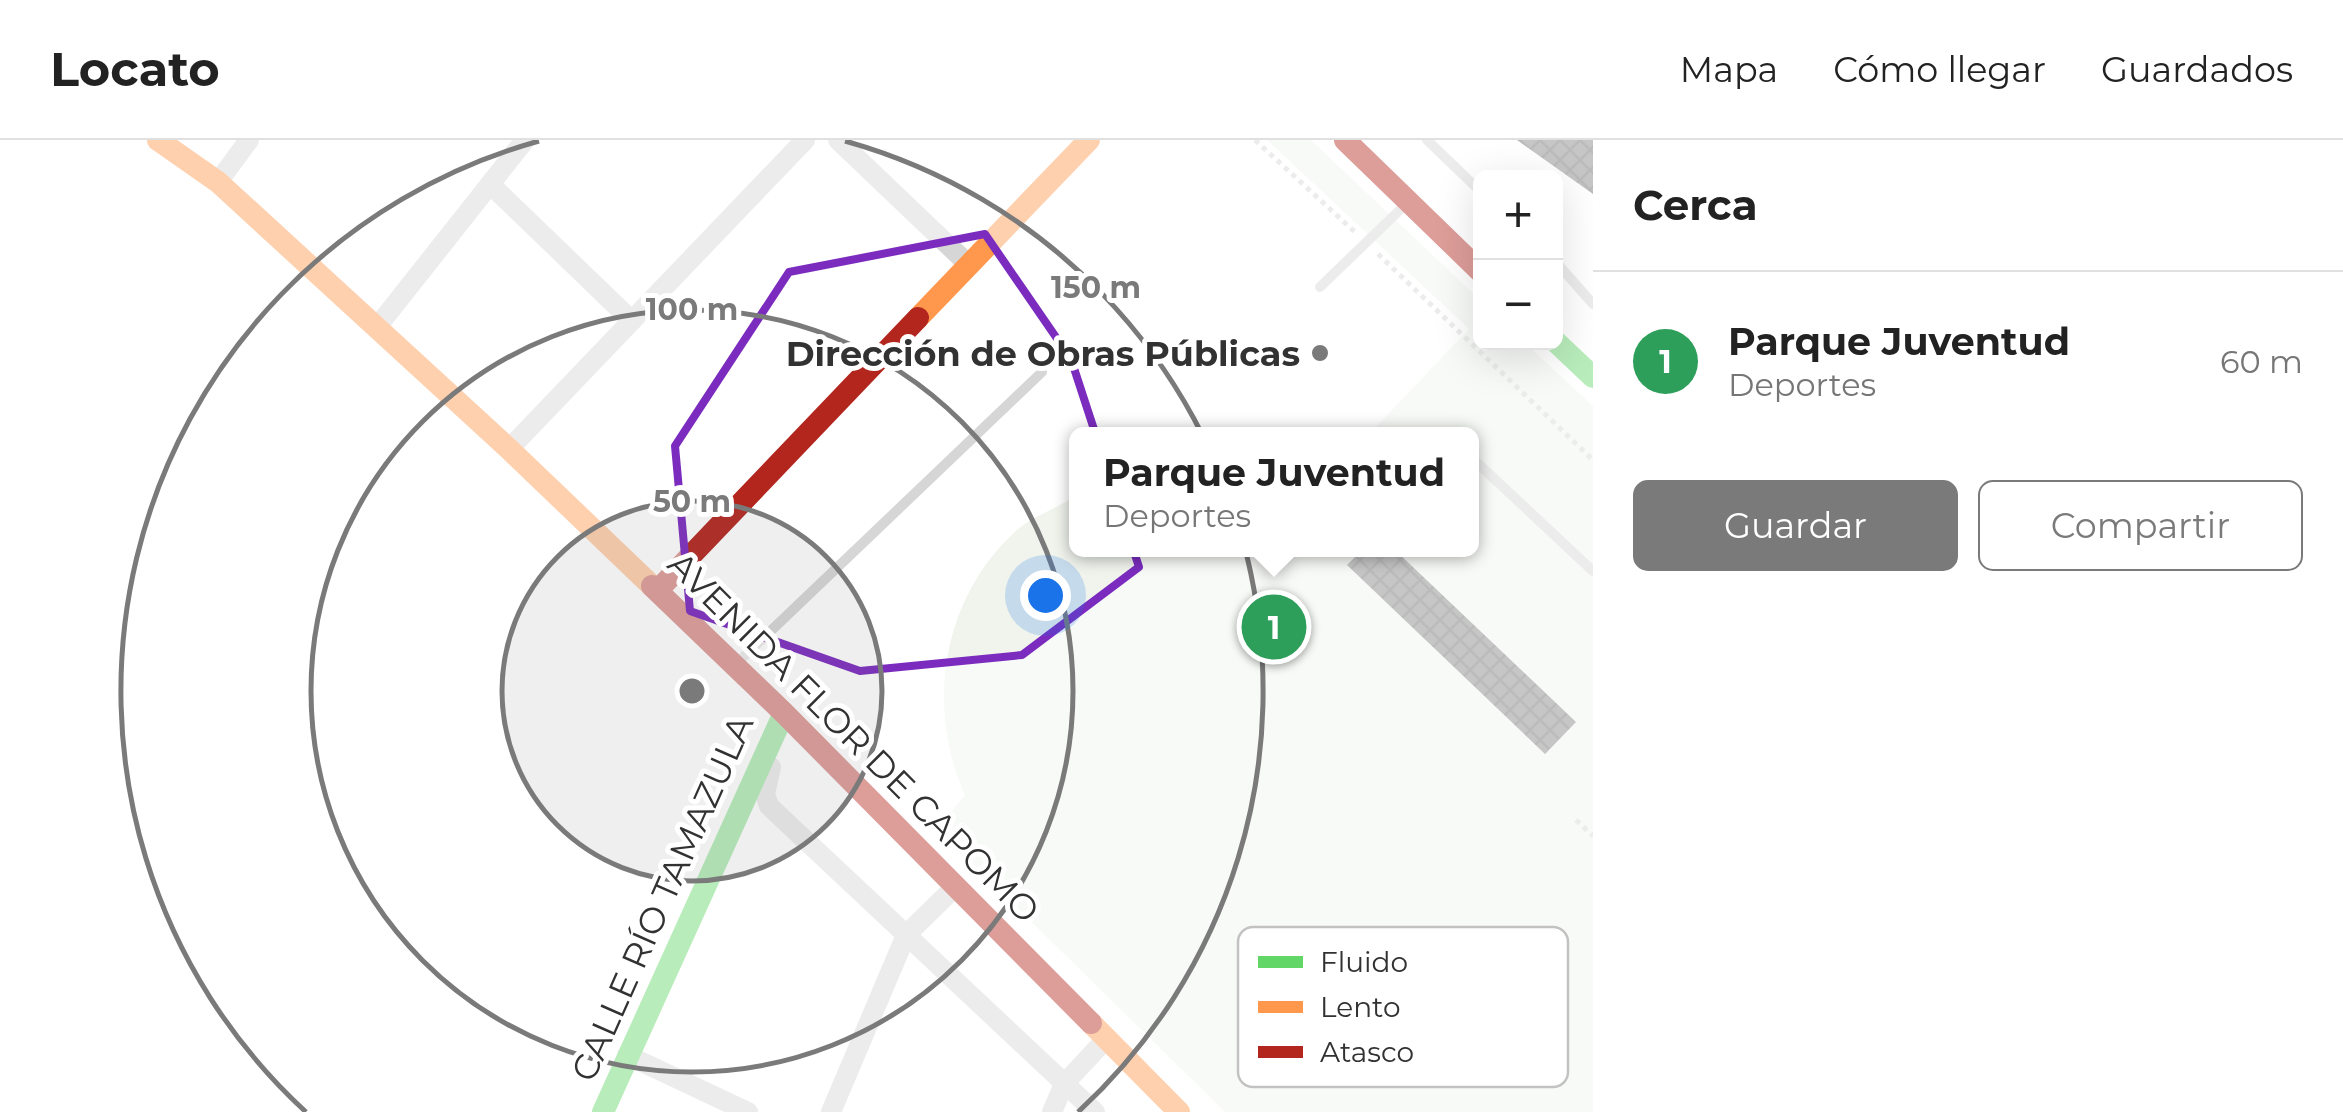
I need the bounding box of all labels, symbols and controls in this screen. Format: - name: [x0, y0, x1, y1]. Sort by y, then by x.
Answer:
- text: Locato: [50, 40, 220, 98]
- text: Mapa: [1680, 48, 1778, 91]
- text: Cómo llegar: [1833, 48, 2046, 91]
- text: Guardados: [2101, 48, 2293, 91]
- map controls: [1473, 170, 1563, 350]
- button: +: [1473, 170, 1563, 260]
- text: Cerca: [1633, 179, 1758, 231]
- button: −: [1473, 260, 1563, 350]
- text: 150 m: [1051, 269, 1141, 306]
- text: 100 m: [646, 291, 738, 328]
- text: Parque Juventud: [1728, 318, 2070, 365]
- place label: Dirección de Obras Públicas: [786, 332, 1300, 375]
- marker: Dirección de Obras Públicas: [1309, 342, 1331, 364]
- text: 1: [1659, 342, 1672, 381]
- text: 60 m: [2220, 342, 2303, 381]
- text: Deportes: [1728, 365, 1876, 404]
- popup: [1069, 427, 1479, 557]
- text: Parque Juventud: [1103, 449, 1445, 496]
- button: Guardar: [1633, 480, 1958, 571]
- button: Compartir: [1978, 480, 2303, 571]
- text: 50 m: [653, 483, 731, 520]
- text: Deportes: [1103, 496, 1251, 535]
- street label: AVENIDA FLOR DE CAPOMO: [659, 542, 1049, 932]
- your location: [1020, 570, 1071, 621]
- pin: 1: [1242, 590, 1306, 664]
- centre of rings: [674, 673, 710, 709]
- street label: CALLE RÍO TAMAZULA: [562, 707, 763, 1088]
- legend: [1238, 927, 1568, 1087]
- text: Fluido: [1320, 945, 1408, 979]
- text: Lento: [1320, 990, 1401, 1024]
- text: Atasco: [1320, 1035, 1414, 1069]

